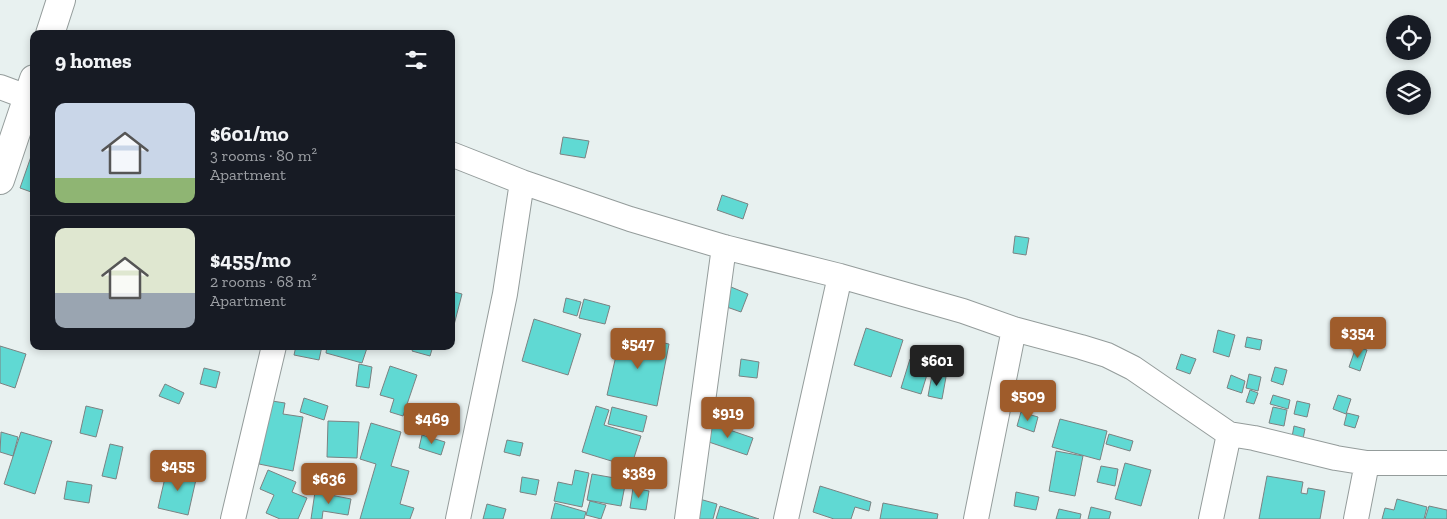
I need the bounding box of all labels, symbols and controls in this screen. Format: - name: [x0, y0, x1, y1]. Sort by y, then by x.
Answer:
- map controls: [1386, 15, 1431, 115]
- button: locate: [1386, 15, 1431, 60]
- icon: filters: [402, 46, 430, 74]
- text: 9 homes: [55, 48, 132, 73]
- button: layers: [1386, 70, 1431, 115]
- text: $601/mo: [210, 121, 289, 146]
- icon: home: [95, 123, 155, 183]
- text: 3 rooms · 80 m²: [210, 146, 317, 165]
- text: Apartment: [210, 165, 286, 184]
- text: $455/mo: [210, 247, 291, 272]
- icon: home: [95, 248, 155, 308]
- text: 2 rooms · 68 m²: [210, 272, 317, 291]
- text: Apartment: [210, 291, 286, 310]
- pin: $354: [1328, 316, 1388, 359]
- text: $354: [1341, 323, 1375, 342]
- pin: $547: [608, 328, 668, 370]
- text: $547: [622, 334, 654, 353]
- pin: $601: [907, 344, 967, 387]
- text: $601: [921, 351, 953, 370]
- pin: $509: [998, 380, 1058, 422]
- text: $509: [1011, 386, 1045, 405]
- pin: $919: [698, 396, 758, 439]
- pin: $469: [402, 402, 462, 445]
- text: $919: [712, 403, 744, 422]
- text: $469: [415, 409, 449, 428]
- pin: $455: [148, 450, 208, 492]
- text: $455: [161, 456, 195, 475]
- pin: $389: [609, 456, 669, 499]
- pin: $636: [299, 462, 359, 505]
- text: $389: [622, 463, 656, 482]
- text: $636: [312, 469, 346, 488]

